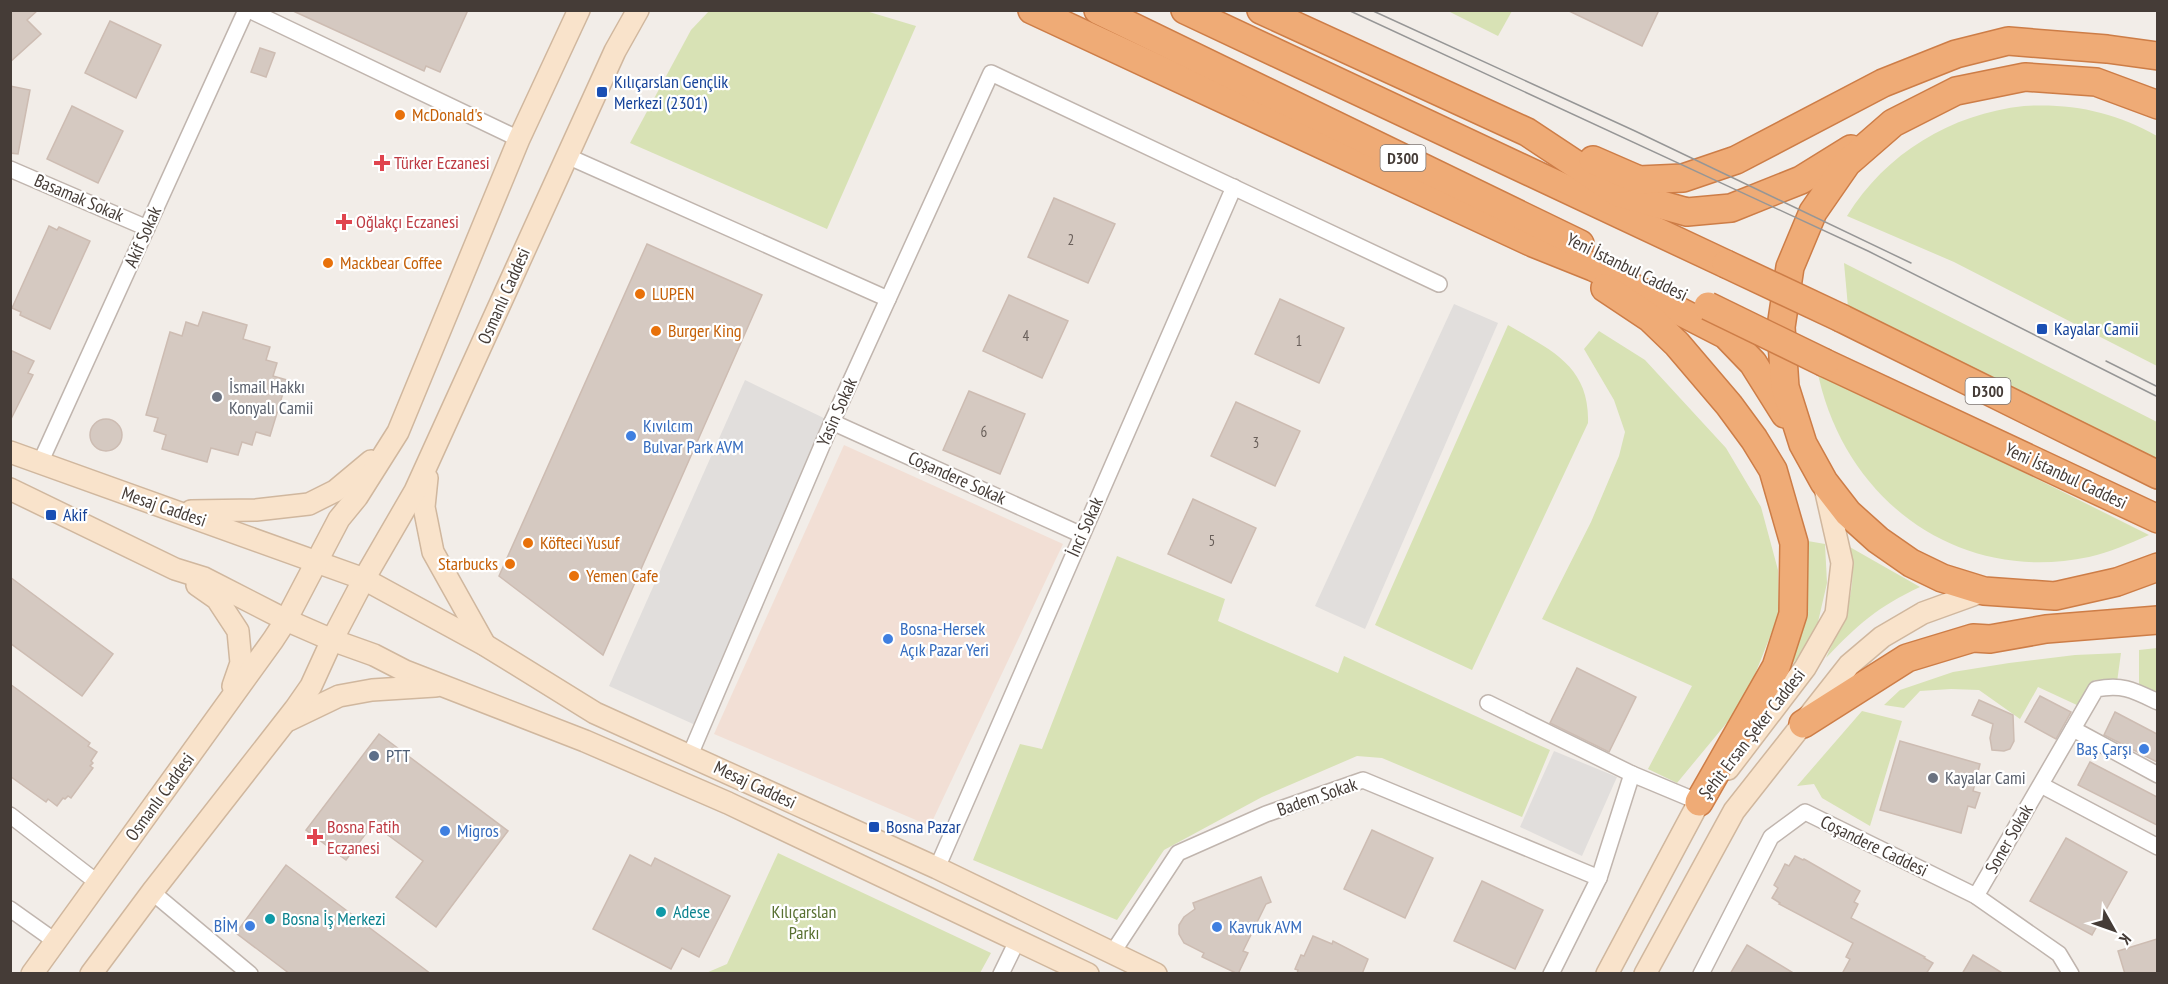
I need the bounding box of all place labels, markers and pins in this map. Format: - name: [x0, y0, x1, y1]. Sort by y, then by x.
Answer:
- place label: Kılıçarslan Gençlik Merkezi (2301): [614, 70, 728, 114]
- marker: Kılıçarslan Gençlik Merkezi (2301): [595, 85, 609, 99]
- place label: McDonald's: [412, 103, 483, 126]
- marker: McDonald's: [393, 108, 407, 122]
- place label: Türker Eczanesi: [394, 151, 490, 174]
- marker: Türker Eczanesi: [375, 156, 389, 170]
- place label: Oğlakçı Eczanesi: [356, 210, 459, 233]
- marker: Oğlakçı Eczanesi: [337, 215, 351, 229]
- place label: Mackbear Coffee: [340, 251, 442, 274]
- marker: Mackbear Coffee: [321, 256, 335, 270]
- place label: LUPEN: [652, 282, 694, 305]
- marker: LUPEN: [633, 287, 647, 301]
- place label: Kayalar Camii: [2054, 317, 2139, 340]
- place label: Burger King: [668, 319, 742, 342]
- marker: Kayalar Camii: [2035, 322, 2049, 336]
- marker: Burger King: [649, 324, 663, 338]
- place label: İsmail Hakkı Konyalı Camii: [229, 375, 313, 419]
- marker: İsmail Hakkı Konyalı Camii: [210, 390, 224, 404]
- place label: Kıvılcım Bulvar Park AVM: [643, 414, 744, 458]
- marker: Kıvılcım Bulvar Park AVM: [624, 429, 638, 443]
- place label: Akif: [63, 503, 88, 526]
- marker: Akif: [44, 508, 58, 522]
- place label: Köfteci Yusuf: [540, 531, 621, 554]
- marker: Köfteci Yusuf: [521, 536, 535, 550]
- place label: Starbucks: [438, 552, 498, 575]
- marker: Starbucks: [503, 557, 517, 571]
- place label: Yemen Cafe: [586, 564, 658, 587]
- marker: Yemen Cafe: [567, 569, 581, 583]
- place label: Bosna-Hersek Açık Pazar Yeri: [900, 617, 989, 661]
- marker: Bosna-Hersek Açık Pazar Yeri: [881, 632, 895, 646]
- place label: Baş Çarşı: [2076, 737, 2132, 760]
- marker: Baş Çarşı: [2137, 742, 2151, 756]
- place label: PTT: [386, 744, 410, 767]
- marker: PTT: [367, 749, 381, 763]
- place label: Kayalar Cami: [1945, 766, 2026, 789]
- marker: Kayalar Cami: [1926, 771, 1940, 785]
- place label: Bosna Fatih Eczanesi: [327, 815, 400, 859]
- place label: Bosna Pazar: [886, 815, 961, 838]
- place label: Migros: [457, 819, 499, 842]
- marker: Bosna Pazar: [867, 820, 881, 834]
- marker: Migros: [438, 824, 452, 838]
- marker: Bosna Fatih Eczanesi: [308, 830, 322, 844]
- place label: Adese: [673, 900, 710, 923]
- marker: Adese: [654, 905, 668, 919]
- place label: Bosna İş Merkezi: [282, 907, 386, 930]
- marker: Bosna İş Merkezi: [263, 912, 277, 926]
- place label: BİM: [214, 914, 238, 937]
- place label: Kavruk AVM: [1229, 915, 1302, 938]
- marker: BİM: [243, 919, 257, 933]
- marker: Kavruk AVM: [1210, 920, 1224, 934]

